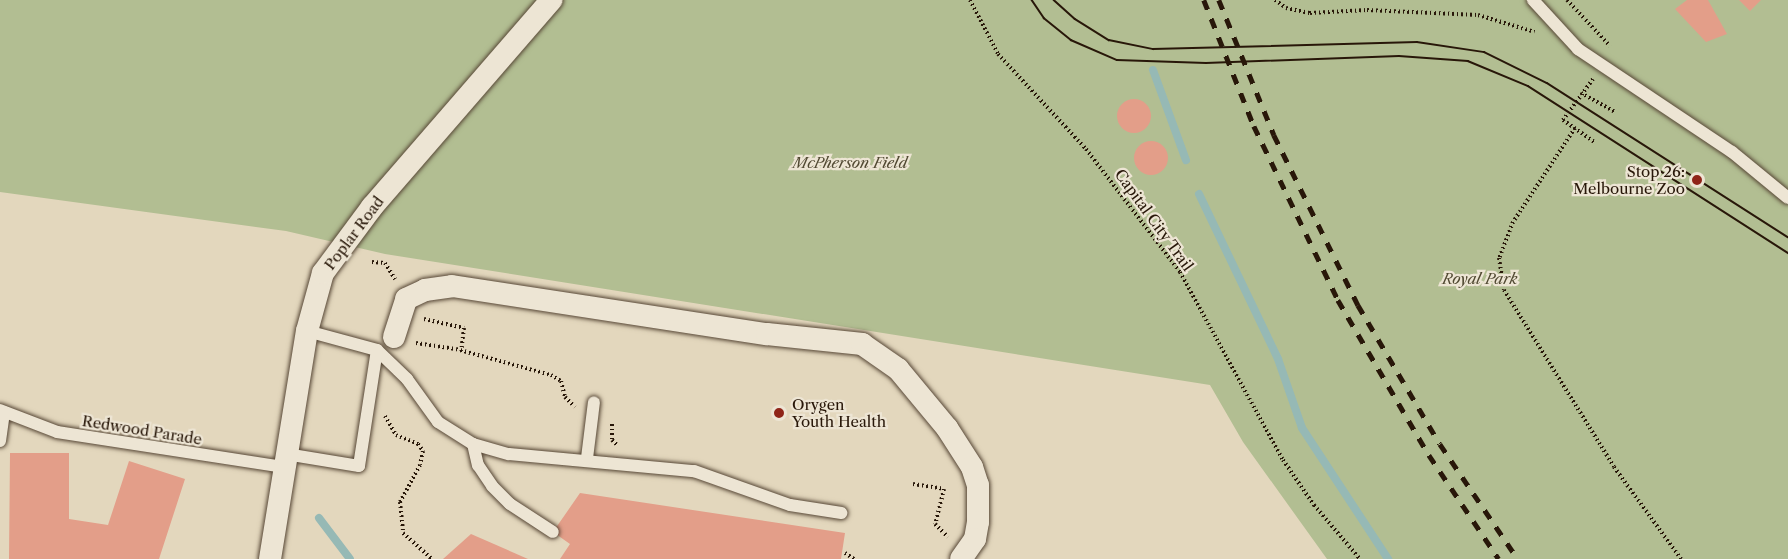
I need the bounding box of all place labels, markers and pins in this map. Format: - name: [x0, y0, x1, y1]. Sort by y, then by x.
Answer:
- place label: Stop 26: Melbourne Zoo: [1573, 162, 1685, 197]
- marker: Stop 26: Melbourne Zoo: [1690, 173, 1704, 187]
- place label: Orygen Youth Health: [792, 395, 886, 430]
- marker: Orygen Youth Health: [770, 404, 788, 422]

